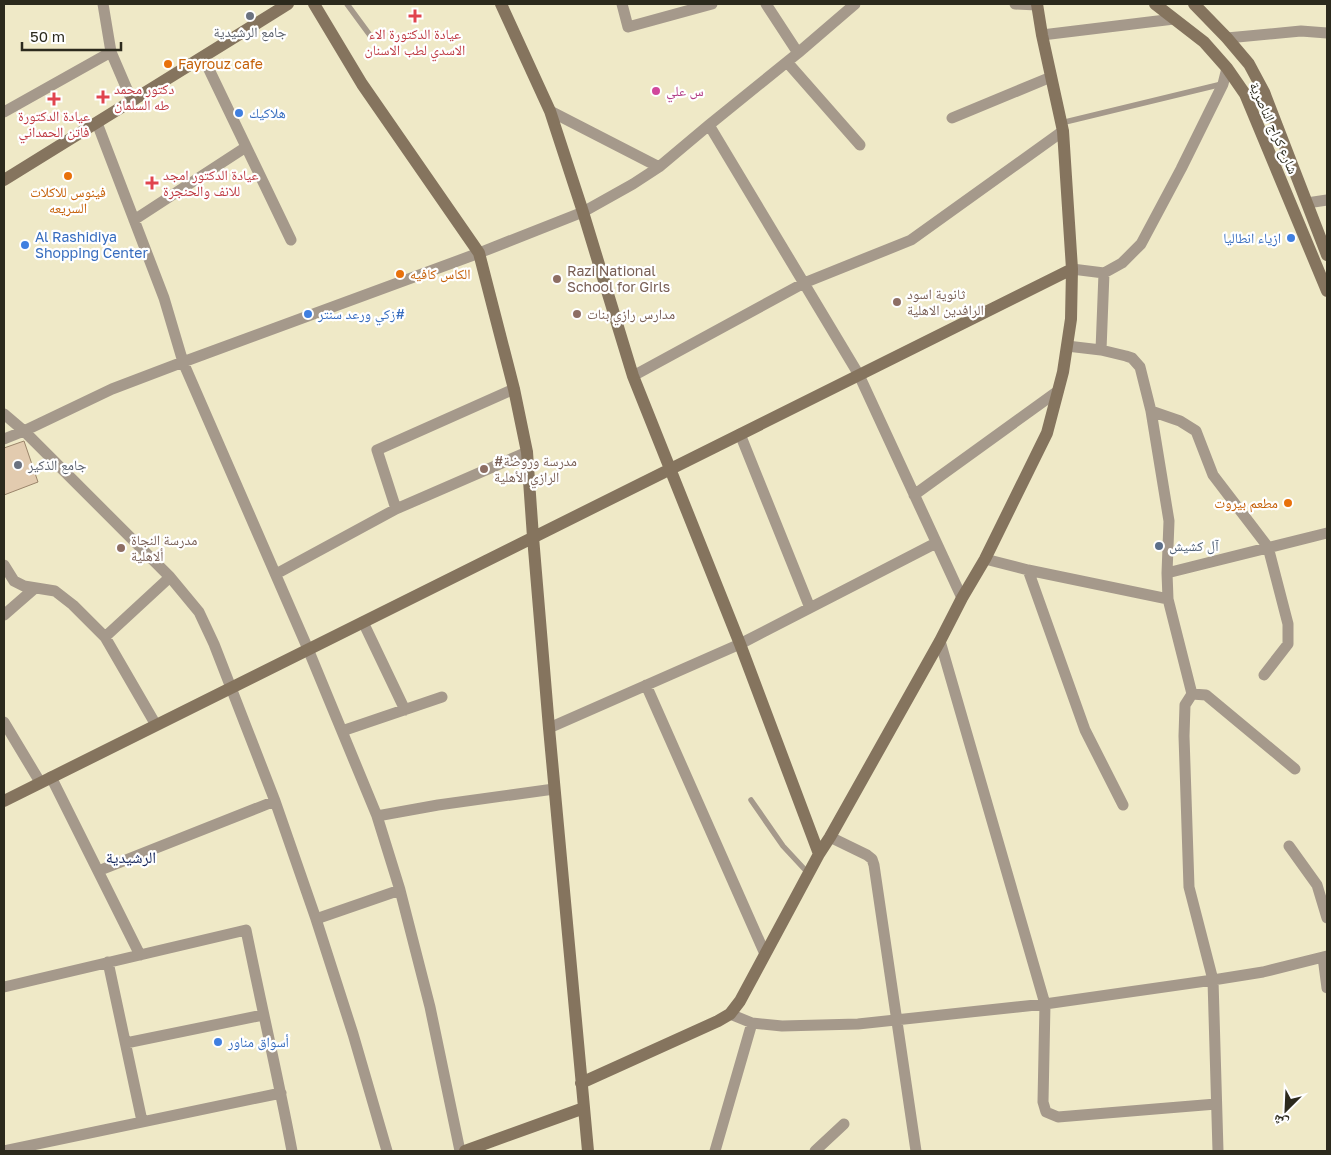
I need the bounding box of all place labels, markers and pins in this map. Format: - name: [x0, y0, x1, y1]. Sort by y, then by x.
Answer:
- marker: عيادة الدكتورة الاء الاسدي لطب الاسنان: [408, 9, 422, 23]
- marker: جامع الرشيدية: [244, 10, 256, 22]
- place label: جامع الرشيدية: [214, 23, 287, 42]
- place label: عيادة الدكتورة الاء الاسدي لطب الاسنان: [365, 25, 465, 62]
- place label: Fayrouz cafe: [178, 55, 263, 72]
- marker: Fayrouz cafe: [162, 58, 174, 70]
- place label: دكتور محمد طه السلمان: [114, 80, 174, 114]
- place label: س علي: [666, 82, 704, 103]
- marker: س علي: [650, 85, 662, 97]
- marker: دكتور محمد طه السلمان: [96, 90, 110, 104]
- marker: عيادة الدكتورة فاتن الحمداني: [47, 92, 61, 106]
- place label: هلاكيك: [249, 104, 286, 121]
- place label: عيادة الدكتورة فاتن الحمداني: [18, 107, 90, 144]
- marker: هلاكيك: [233, 107, 245, 119]
- place label: عيادة الدكتور امجد للانف والحنجرة: [163, 166, 259, 200]
- marker: فينوس للاكلات السريعه: [62, 170, 74, 182]
- marker: عيادة الدكتور امجد للانف والحنجرة: [145, 176, 159, 190]
- place label: فينوس للاكلات السريعه: [30, 183, 106, 217]
- place label: Al Rashidiya Shopping Center: [35, 228, 148, 261]
- place label: ازياء انطاليا: [1223, 229, 1281, 247]
- marker: ازياء انطاليا: [1285, 232, 1297, 244]
- marker: Al Rashidiya Shopping Center: [19, 239, 31, 251]
- place label: Razi National School for Girls: [567, 262, 670, 295]
- place label: الكاس كافيه: [410, 265, 471, 283]
- marker: الكاس كافيه: [394, 268, 406, 280]
- marker: Razi National School for Girls: [551, 273, 563, 285]
- place label: ثانوية اسود الرافدين الاهلية: [907, 285, 984, 319]
- marker: ثانوية اسود الرافدين الاهلية: [891, 296, 903, 308]
- place label: زكي ورعد سنتر#: [317, 305, 405, 326]
- place label: مدارس رازي بنات: [587, 305, 675, 326]
- marker: زكي ورعد سنتر#: [302, 308, 314, 320]
- marker: مدارس رازي بنات: [571, 308, 583, 320]
- place label: #مدرسة وروضة الرازي الأهلية: [494, 452, 577, 489]
- place label: جامع الذكير: [27, 456, 87, 475]
- marker: جامع الذكير: [12, 459, 24, 471]
- marker: #مدرسة وروضة الرازي الأهلية: [478, 463, 490, 475]
- place label: مطعم بيروت: [1214, 494, 1278, 513]
- marker: مطعم بيروت: [1282, 497, 1294, 509]
- place label: مدرسة النجاة ألاهلية: [131, 531, 197, 564]
- place label: آل كشيش: [1169, 537, 1219, 555]
- marker: آل كشيش: [1153, 540, 1165, 552]
- marker: مدرسة النجاة ألاهلية: [115, 542, 127, 554]
- place label: أسواق مناور: [227, 1033, 289, 1051]
- marker: أسواق مناور: [212, 1036, 224, 1048]

